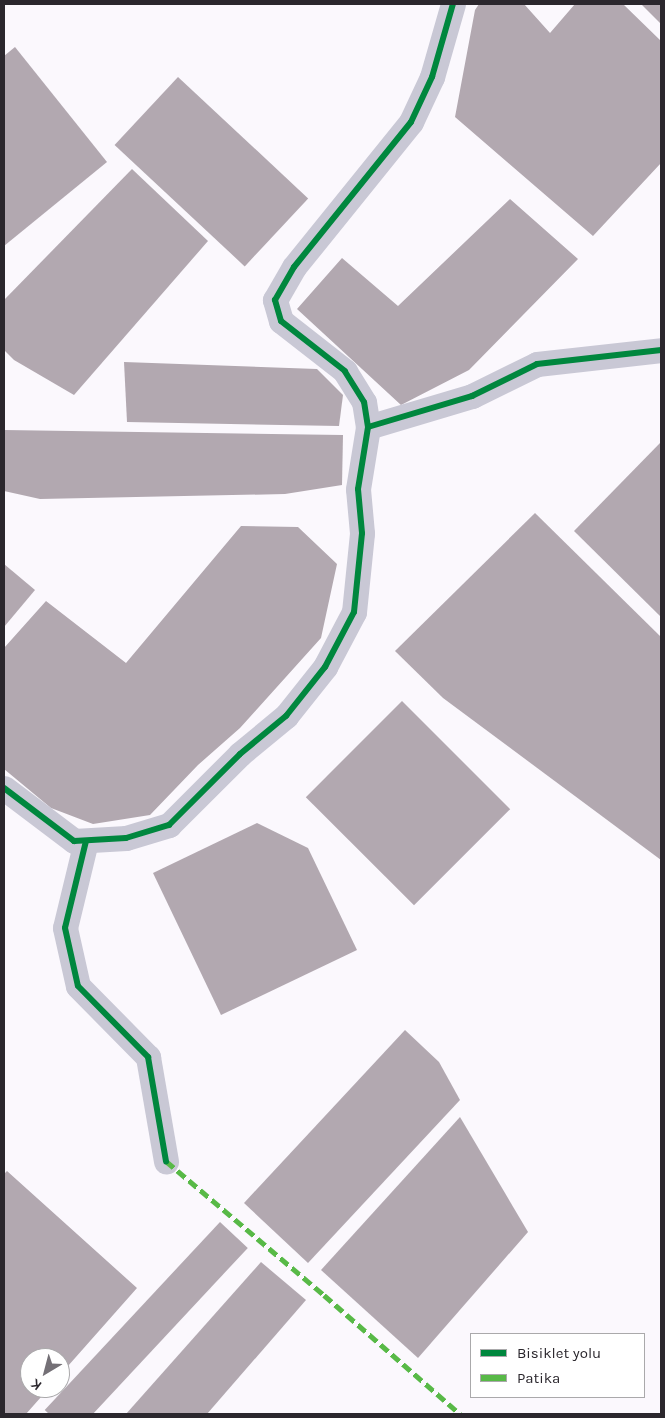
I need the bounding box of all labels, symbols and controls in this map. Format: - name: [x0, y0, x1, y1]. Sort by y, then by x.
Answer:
- legend: [470, 1333, 645, 1398]
- text: Bisiklet yolu: [517, 1344, 601, 1362]
- north arrow: [20, 1348, 70, 1398]
- text: Patika: [517, 1369, 560, 1387]
- text: K: [28, 1375, 45, 1394]

